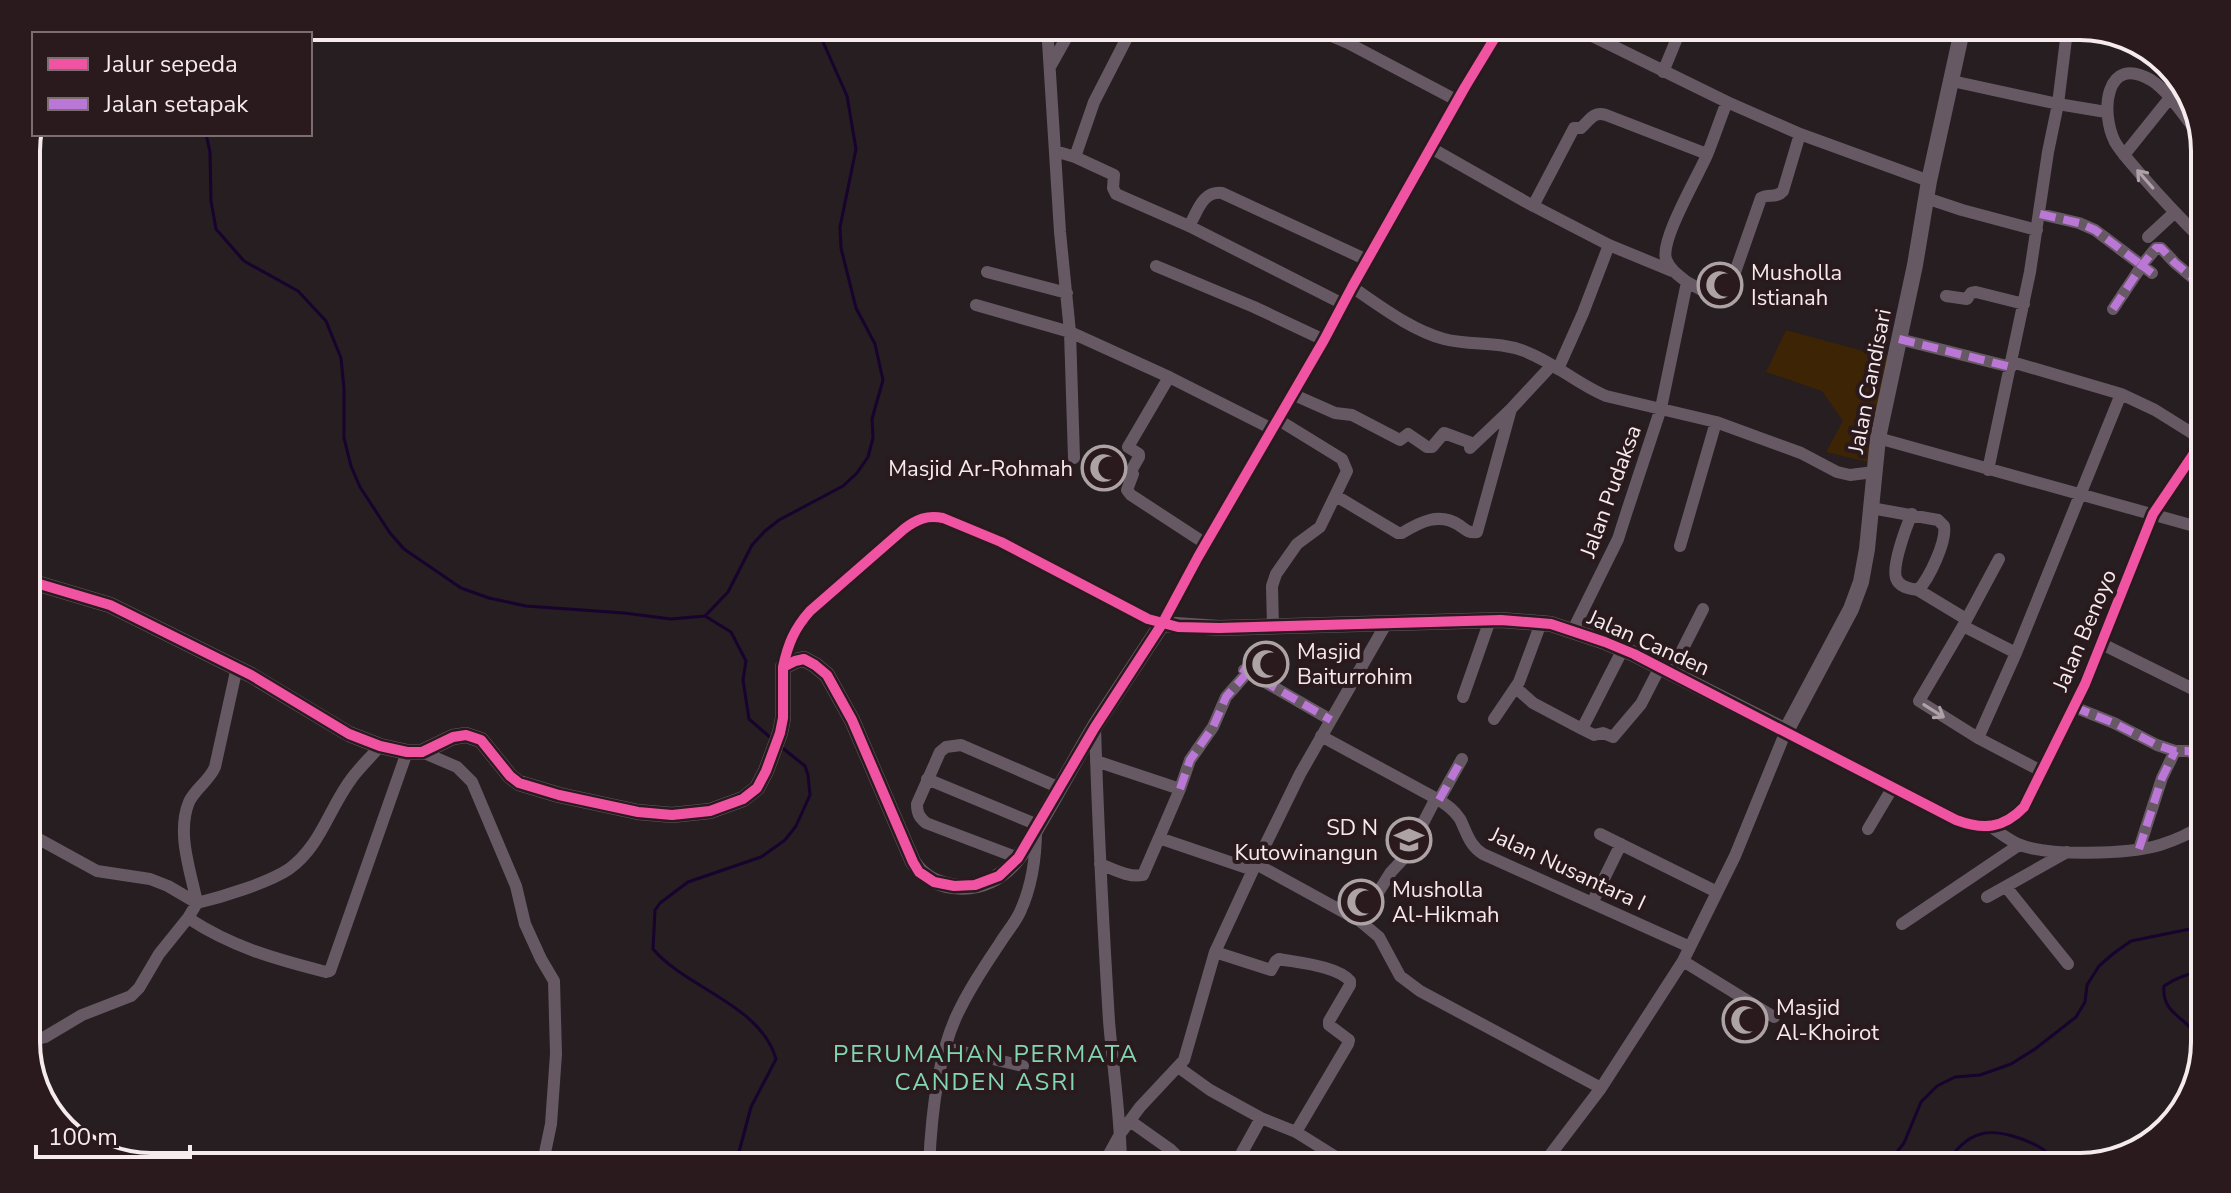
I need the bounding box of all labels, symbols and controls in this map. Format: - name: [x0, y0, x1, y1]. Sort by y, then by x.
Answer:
- legend: [32, 32, 312, 136]
- text: Jalur sepeda: [103, 48, 238, 80]
- text: Jalan setapak: [103, 88, 249, 120]
- one-way arrow: [2136, 169, 2154, 189]
- place label: Musholla Istianah: [1751, 258, 1842, 313]
- mosque icon: Musholla Istianah: [1696, 261, 1744, 309]
- street label: Jalan Candisari: [1841, 306, 1899, 457]
- street label: Jalan Pudaksa: [1573, 421, 1649, 563]
- mosque icon: Masjid Ar-Rohmah: [1080, 444, 1128, 492]
- place label: Masjid Ar-Rohmah: [888, 454, 1073, 484]
- street label: Jalan Benoyo: [2045, 565, 2124, 697]
- street label: Jalan Canden: [1582, 602, 1714, 683]
- place label: Masjid Baiturrohim: [1297, 637, 1413, 692]
- mosque icon: Masjid Baiturrohim: [1242, 640, 1290, 688]
- one-way arrow: [1922, 703, 1945, 719]
- place label: SD N Kutowinangun: [1234, 813, 1378, 868]
- school or university icon: SD N Kutowinangun: [1385, 816, 1433, 864]
- street label: Jalan Nusantara I: [1484, 819, 1650, 918]
- place label: Musholla Al-Hikmah: [1392, 875, 1500, 930]
- mosque icon: Musholla Al-Hikmah: [1337, 878, 1385, 926]
- place label: Masjid Al-Khoirot: [1776, 993, 1879, 1048]
- mosque icon: Masjid Al-Khoirot: [1721, 996, 1769, 1044]
- district label: PERUMAHAN PERMATA CANDEN ASRI: [833, 1038, 1139, 1098]
- scale bar: [36, 1109, 190, 1159]
- text: 100 m: [48, 1121, 118, 1153]

